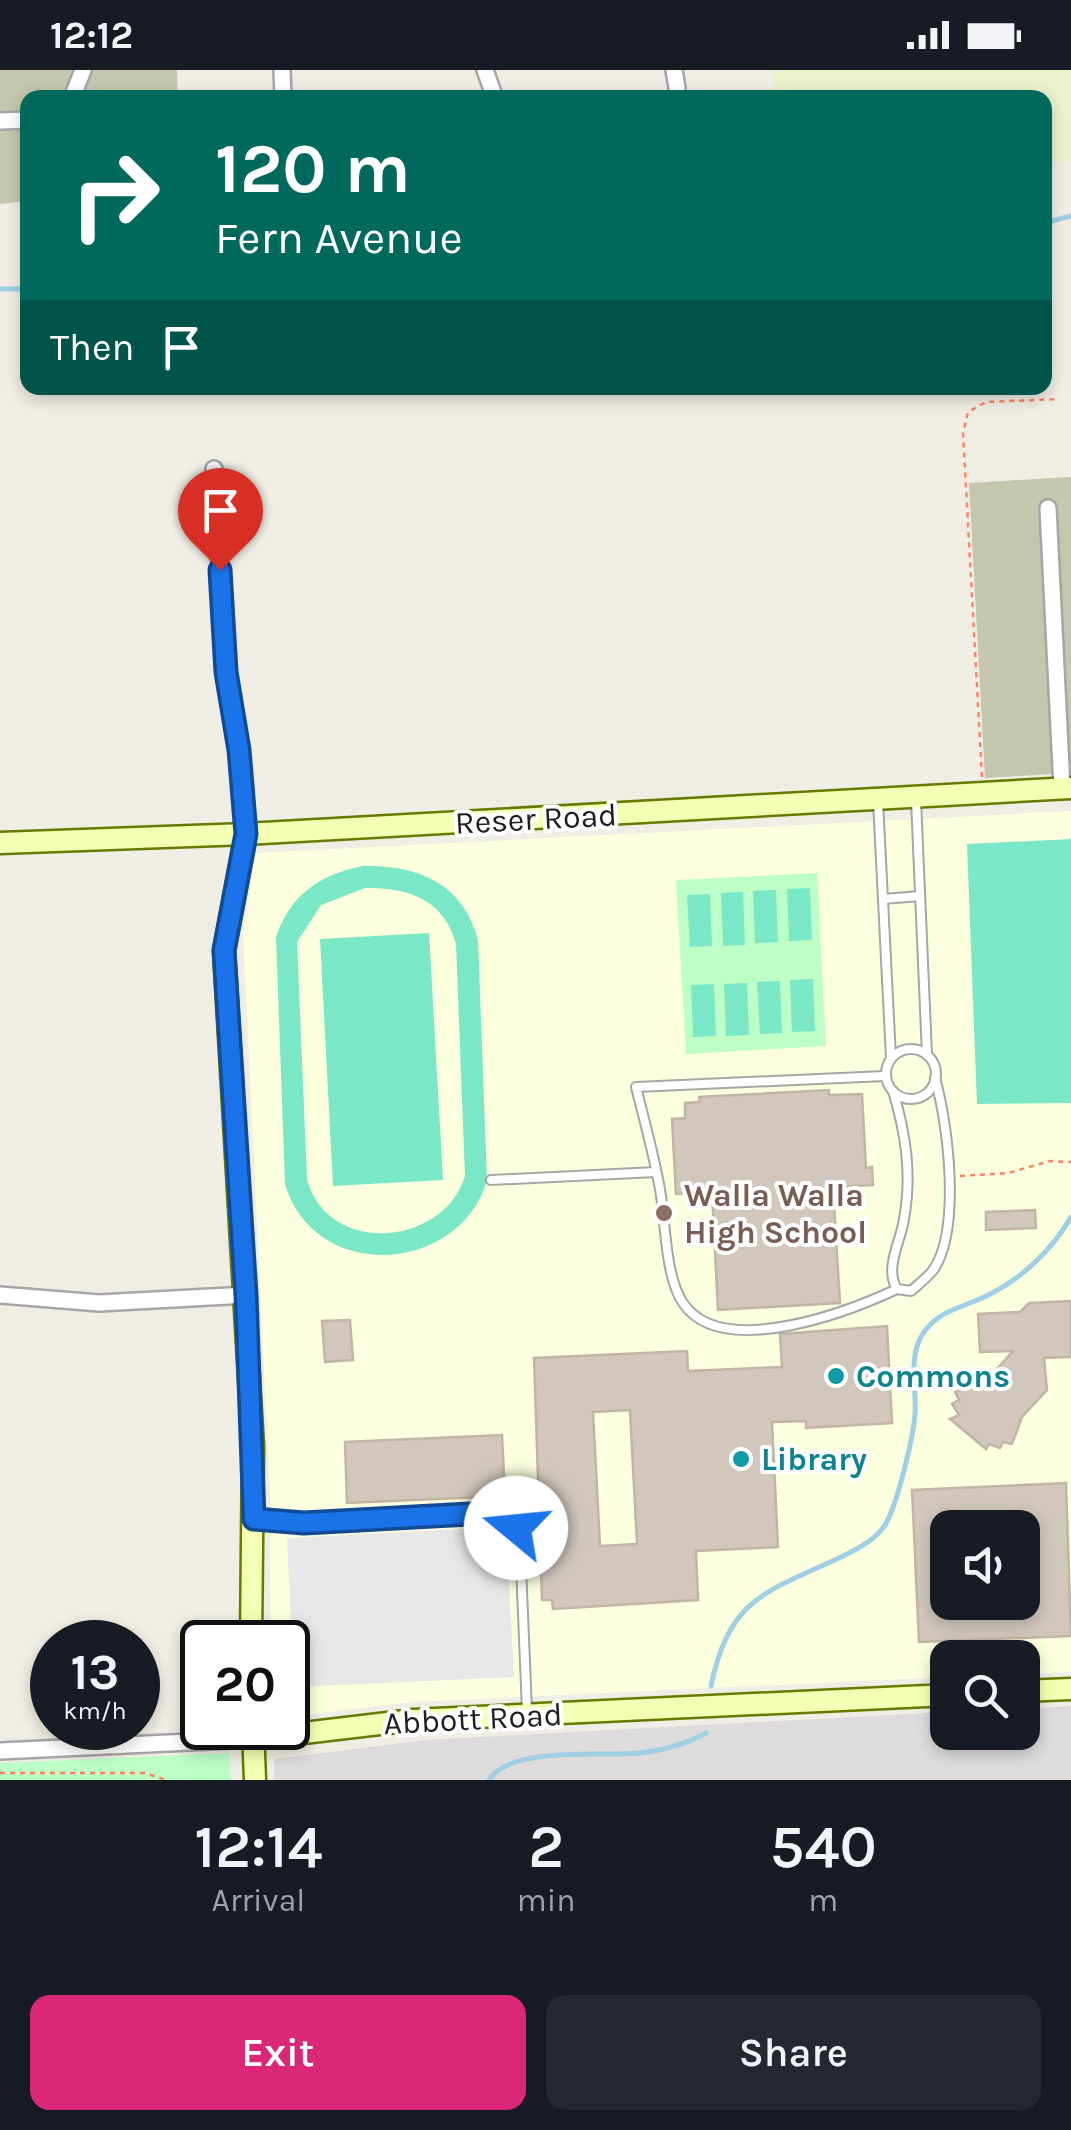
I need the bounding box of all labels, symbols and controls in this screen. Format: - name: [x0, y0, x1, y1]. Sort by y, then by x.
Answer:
- text: 12:12: [50, 13, 133, 58]
- text: 120 m: [215, 128, 411, 210]
- icon: right: [50, 130, 180, 260]
- text: Fern Avenue: [215, 212, 463, 264]
- icon: arrive: [154, 320, 209, 375]
- text: Then: [50, 325, 134, 370]
- pin: [178, 468, 263, 571]
- icon: arrive: [193, 483, 248, 538]
- street label: Reser Road: [454, 796, 618, 842]
- place label: Walla Walla High School: [684, 1177, 867, 1251]
- marker: Walla Walla High School: [653, 1202, 675, 1224]
- place label: Commons: [856, 1358, 1010, 1395]
- marker: Commons: [825, 1365, 847, 1387]
- place label: Library: [761, 1441, 867, 1478]
- marker: Library: [730, 1448, 752, 1470]
- position arrow: [464, 1476, 568, 1580]
- map controls: [930, 1510, 1040, 1750]
- button: sound: [930, 1510, 1040, 1620]
- speed limit sign: 20: [180, 1620, 310, 1750]
- button: search: [930, 1640, 1040, 1750]
- text: 13: [71, 1643, 119, 1702]
- text: km/h: [63, 1696, 127, 1725]
- street label: Abbott Road: [383, 1696, 563, 1742]
- text: 12:14: [194, 1812, 323, 1882]
- text: 2: [528, 1812, 564, 1882]
- text: 540: [770, 1812, 877, 1882]
- text: Arrival: [212, 1882, 305, 1919]
- text: min: [517, 1882, 576, 1919]
- text: m: [808, 1882, 838, 1919]
- button: Exit: [30, 1995, 526, 2110]
- button: Share: [546, 1995, 1041, 2110]

